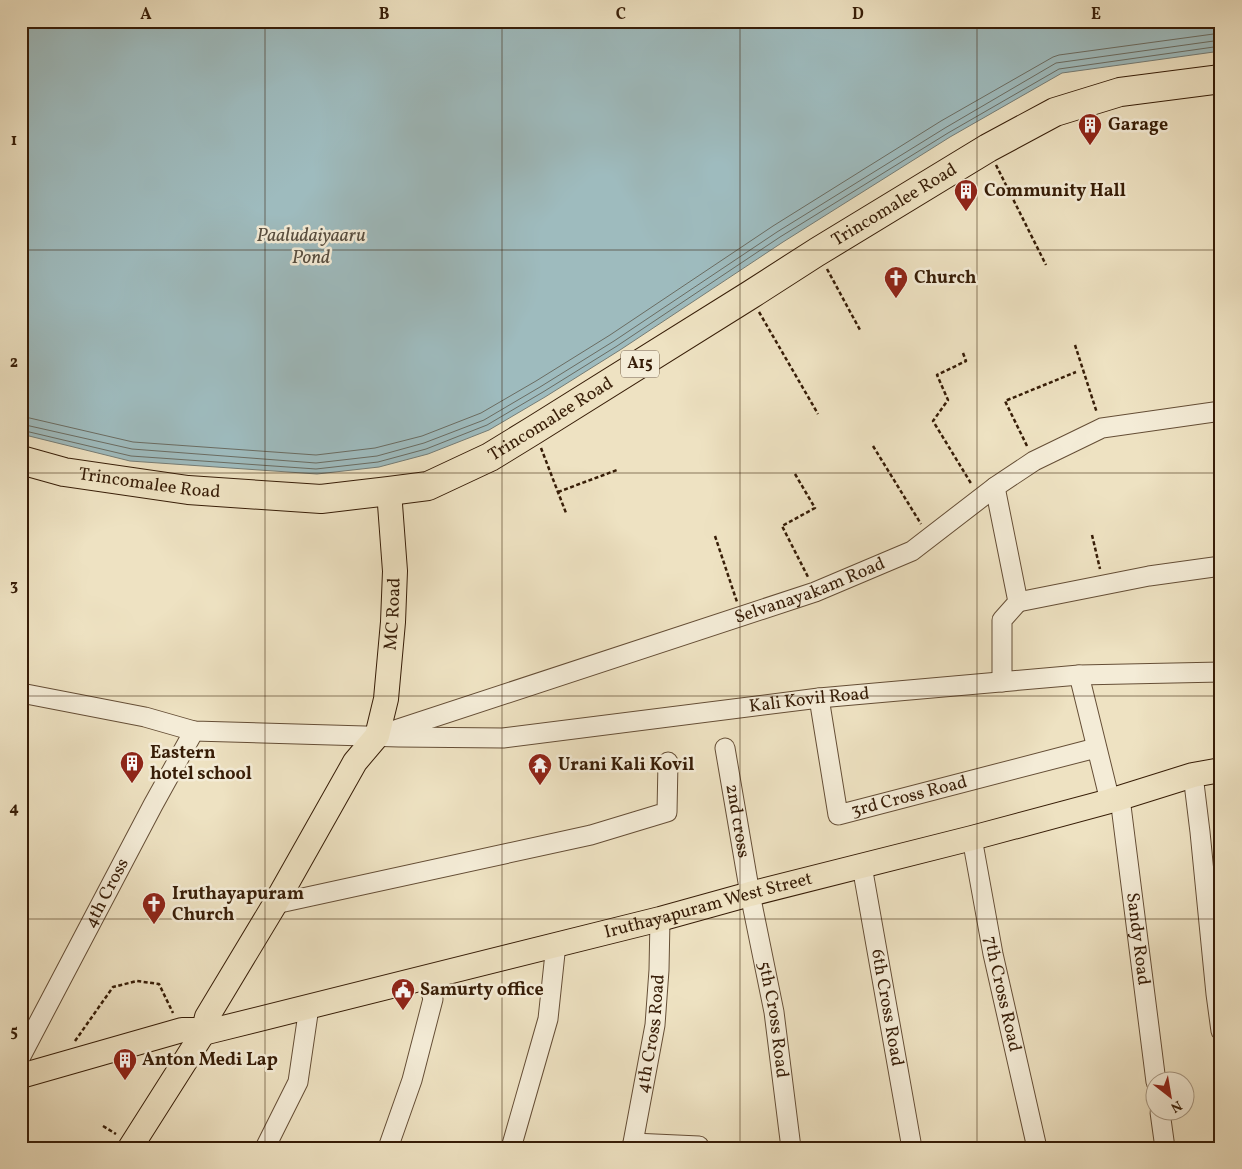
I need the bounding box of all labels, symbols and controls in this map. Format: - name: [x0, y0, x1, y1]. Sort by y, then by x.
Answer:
- text: A: [140, 4, 152, 26]
- text: B: [379, 4, 390, 26]
- text: C: [616, 4, 626, 26]
- text: D: [852, 4, 864, 26]
- text: E: [1091, 4, 1101, 26]
- building icon: Garage: [1077, 112, 1103, 146]
- place label: Garage: [1108, 113, 1168, 138]
- text: 1: [11, 130, 17, 152]
- street label: Trincomalee Road: [827, 157, 962, 253]
- building icon: Community Hall: [953, 178, 979, 212]
- place label: Community Hall: [984, 179, 1126, 204]
- water label: Paaludaiyaaru Pond: [256, 223, 366, 271]
- church icon: Church: [883, 265, 909, 299]
- place label: Church: [914, 266, 977, 291]
- road number: A15: [621, 350, 659, 378]
- text: 2: [10, 352, 18, 374]
- street label: Trincomalee Road: [484, 371, 618, 468]
- street label: Trincomalee Road: [77, 462, 221, 505]
- street label: Selvanayakam Road: [731, 551, 889, 630]
- text: 3: [10, 575, 18, 597]
- street label: MC Road: [378, 577, 407, 651]
- street label: Kali Kovil Road: [748, 681, 871, 719]
- place label: Eastern hotel school: [150, 741, 252, 787]
- building icon: Eastern hotel school: [119, 750, 145, 784]
- temple icon: Urani Kali Kovil: [527, 752, 553, 786]
- place label: Urani Kali Kovil: [558, 753, 694, 778]
- street label: 3rd Cross Road: [848, 769, 970, 824]
- street label: 2nd cross: [719, 782, 756, 860]
- text: 4: [9, 798, 19, 820]
- street label: 4th Cross: [78, 854, 135, 932]
- street label: Iruthayapuram West Street: [602, 866, 815, 945]
- place label: Iruthayapuram Church: [172, 882, 304, 928]
- church icon: Iruthayapuram Church: [141, 891, 167, 925]
- street label: Sandy Road: [1120, 891, 1156, 987]
- street label: 7th Cross Road: [978, 934, 1027, 1054]
- street label: 6th Cross Road: [864, 947, 910, 1068]
- street label: 5th Cross Road: [751, 959, 795, 1079]
- street label: 4th Cross Road: [630, 973, 671, 1095]
- public building icon: Samurty office: [390, 977, 416, 1011]
- place label: Samurty office: [420, 978, 544, 1003]
- text: 5: [10, 1021, 18, 1043]
- building icon: Anton Medi Lap: [112, 1047, 138, 1081]
- place label: Anton Medi Lap: [142, 1048, 278, 1073]
- north arrow: [1144, 1072, 1194, 1122]
- text: N: [1167, 1095, 1185, 1117]

